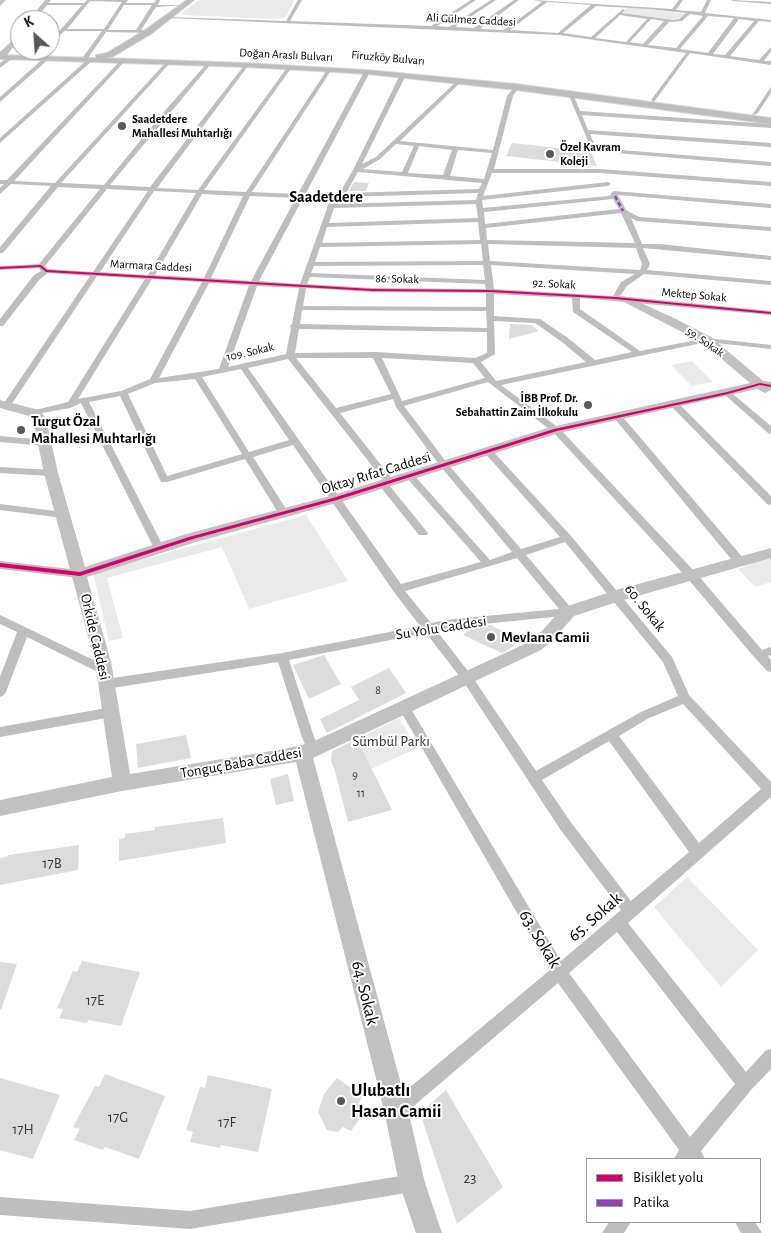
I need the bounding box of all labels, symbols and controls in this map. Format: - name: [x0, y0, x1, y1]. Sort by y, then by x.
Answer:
- north arrow: [10, 10, 60, 60]
- street label: Ali Gülmez Caddesi: [426, 10, 516, 30]
- text: K: [22, 14, 36, 31]
- street label: Doğan Araslı Bulvarı: [239, 45, 333, 65]
- street label: Firuzköy Bulvarı: [351, 48, 425, 68]
- place label: Saadetdere Mahallesi Muhtarlığı: [132, 112, 232, 140]
- marker: Saadetdere Mahallesi Muhtarlığı: [116, 120, 128, 132]
- place label: Özel Kavram Koleji: [560, 140, 621, 168]
- marker: Özel Kavram Koleji: [544, 148, 556, 160]
- district label: Saadetdere: [289, 187, 363, 207]
- street label: Marmara Caddesi: [110, 257, 192, 275]
- street label: 86. Sokak: [375, 271, 419, 287]
- street label: 92. Sokak: [532, 276, 576, 292]
- street label: Mektep Sokak: [661, 285, 727, 305]
- street label: 59. Sokak: [683, 324, 727, 360]
- street label: 109. Sokak: [225, 340, 275, 364]
- place label: İBB Prof. Dr. Sebahattin Zaim İlkokulu: [456, 391, 578, 419]
- marker: İBB Prof. Dr. Sebahattin Zaim İlkokulu: [582, 399, 594, 411]
- place label: Turgut Özal Mahallesi Muhtarlığı: [31, 412, 156, 447]
- marker: Turgut Özal Mahallesi Muhtarlığı: [15, 424, 27, 436]
- street label: Oktay Rıfat Caddesi: [319, 448, 433, 498]
- street label: 60. Sokak: [621, 581, 669, 635]
- street label: Orkide Caddesi: [76, 592, 114, 682]
- street label: Su Yolu Caddesi: [394, 612, 488, 644]
- place label: Mevlana Camii: [501, 628, 590, 646]
- marker: Mevlana Camii: [485, 631, 497, 643]
- house number: 8: [375, 683, 381, 697]
- park label: Sümbül Parkı: [352, 732, 430, 750]
- street label: Tonguç Baba Caddesi: [179, 743, 303, 783]
- house number: 9: [352, 768, 358, 782]
- house number: 11: [357, 786, 365, 800]
- house number: 17B: [42, 854, 62, 872]
- street label: 65. Sokak: [564, 888, 626, 946]
- street label: 63. Sokak: [514, 906, 566, 972]
- street label: 64. Sokak: [347, 959, 383, 1027]
- house number: 17E: [86, 991, 104, 1009]
- place label: Ulubatlı Hasan Camii: [351, 1080, 441, 1122]
- marker: Ulubatlı Hasan Camii: [335, 1095, 347, 1107]
- house number: 17G: [108, 1108, 128, 1126]
- house number: 17F: [218, 1113, 236, 1131]
- house number: 17H: [12, 1120, 34, 1138]
- legend: [586, 1158, 761, 1223]
- house number: 23: [463, 1169, 477, 1187]
- text: Bisiklet yolu: [633, 1170, 704, 1185]
- text: Patika: [633, 1195, 669, 1210]

